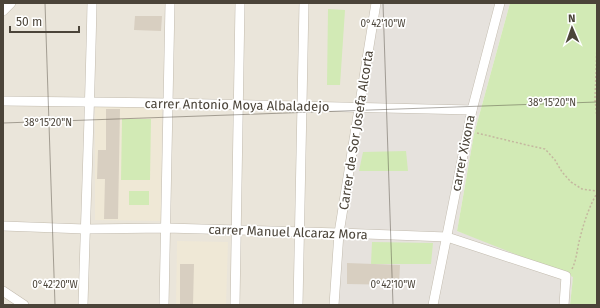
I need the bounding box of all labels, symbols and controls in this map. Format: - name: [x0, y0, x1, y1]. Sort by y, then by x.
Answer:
- scale bar: [10, 8, 79, 34]
- north arrow: [552, 8, 592, 48]
- text: N: [568, 12, 576, 25]
- text: 50 m: [16, 15, 42, 29]
- text: 0°42'10"W: [360, 18, 406, 30]
- street label: Carrer de Sor Josefa Alcorta: [336, 49, 376, 211]
- street label: carrer Antonio Moya Albaladejo: [144, 96, 330, 114]
- text: 38°15'20"N: [528, 97, 576, 109]
- street label: carrer Xixona: [448, 114, 478, 192]
- text: 38°15'20"N: [24, 117, 72, 129]
- street label: carrer Manuel Alcaraz Mora: [208, 222, 368, 242]
- text: 0°42'20"W: [32, 279, 79, 291]
- text: 0°42'10"W: [370, 279, 416, 291]

